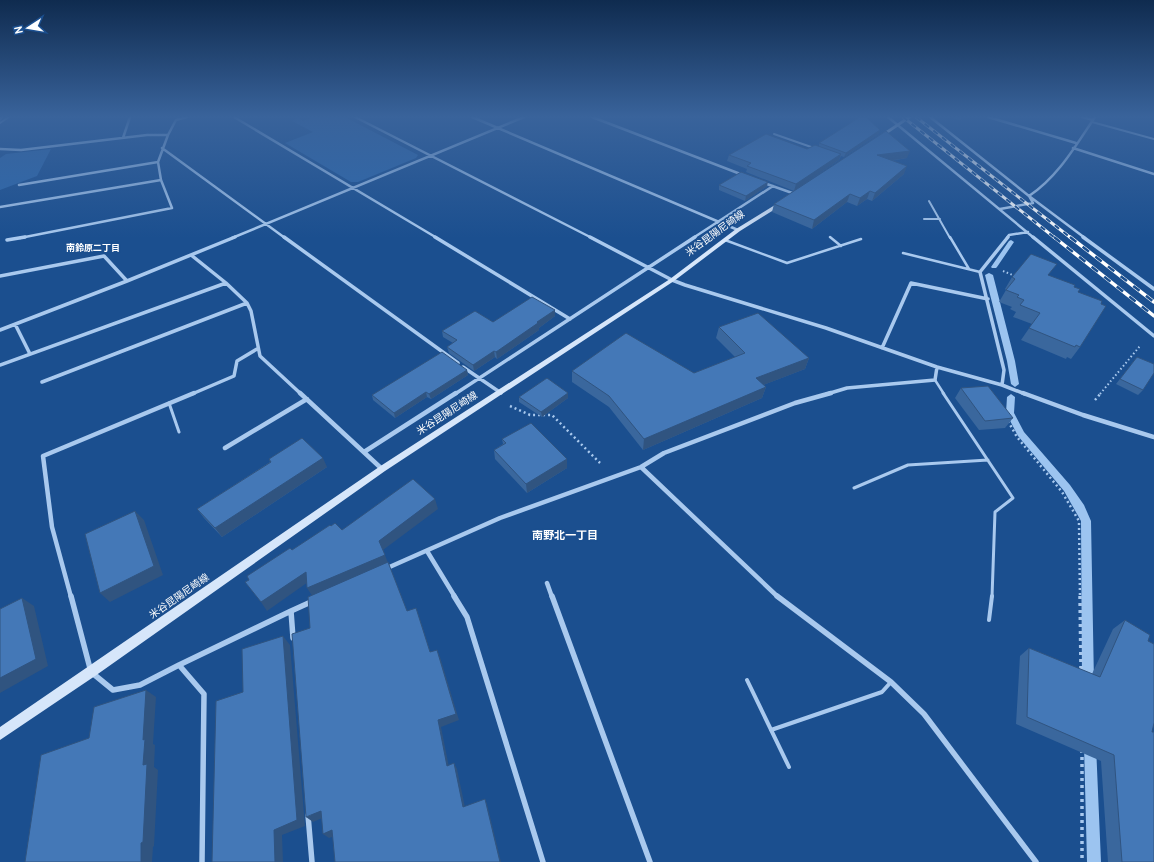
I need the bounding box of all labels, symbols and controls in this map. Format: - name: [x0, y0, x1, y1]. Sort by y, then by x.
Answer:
- north arrow: [8, 8, 48, 48]
- text: N: [11, 25, 26, 35]
- street label: 米谷昆陽尼崎線: [683, 207, 747, 259]
- district label: 南鈴原二丁目: [66, 242, 120, 253]
- street label: 米谷昆陽尼崎線: [414, 388, 480, 438]
- district label: 南野北一丁目: [532, 528, 598, 542]
- street label: 米谷昆陽尼崎線: [147, 571, 211, 621]

